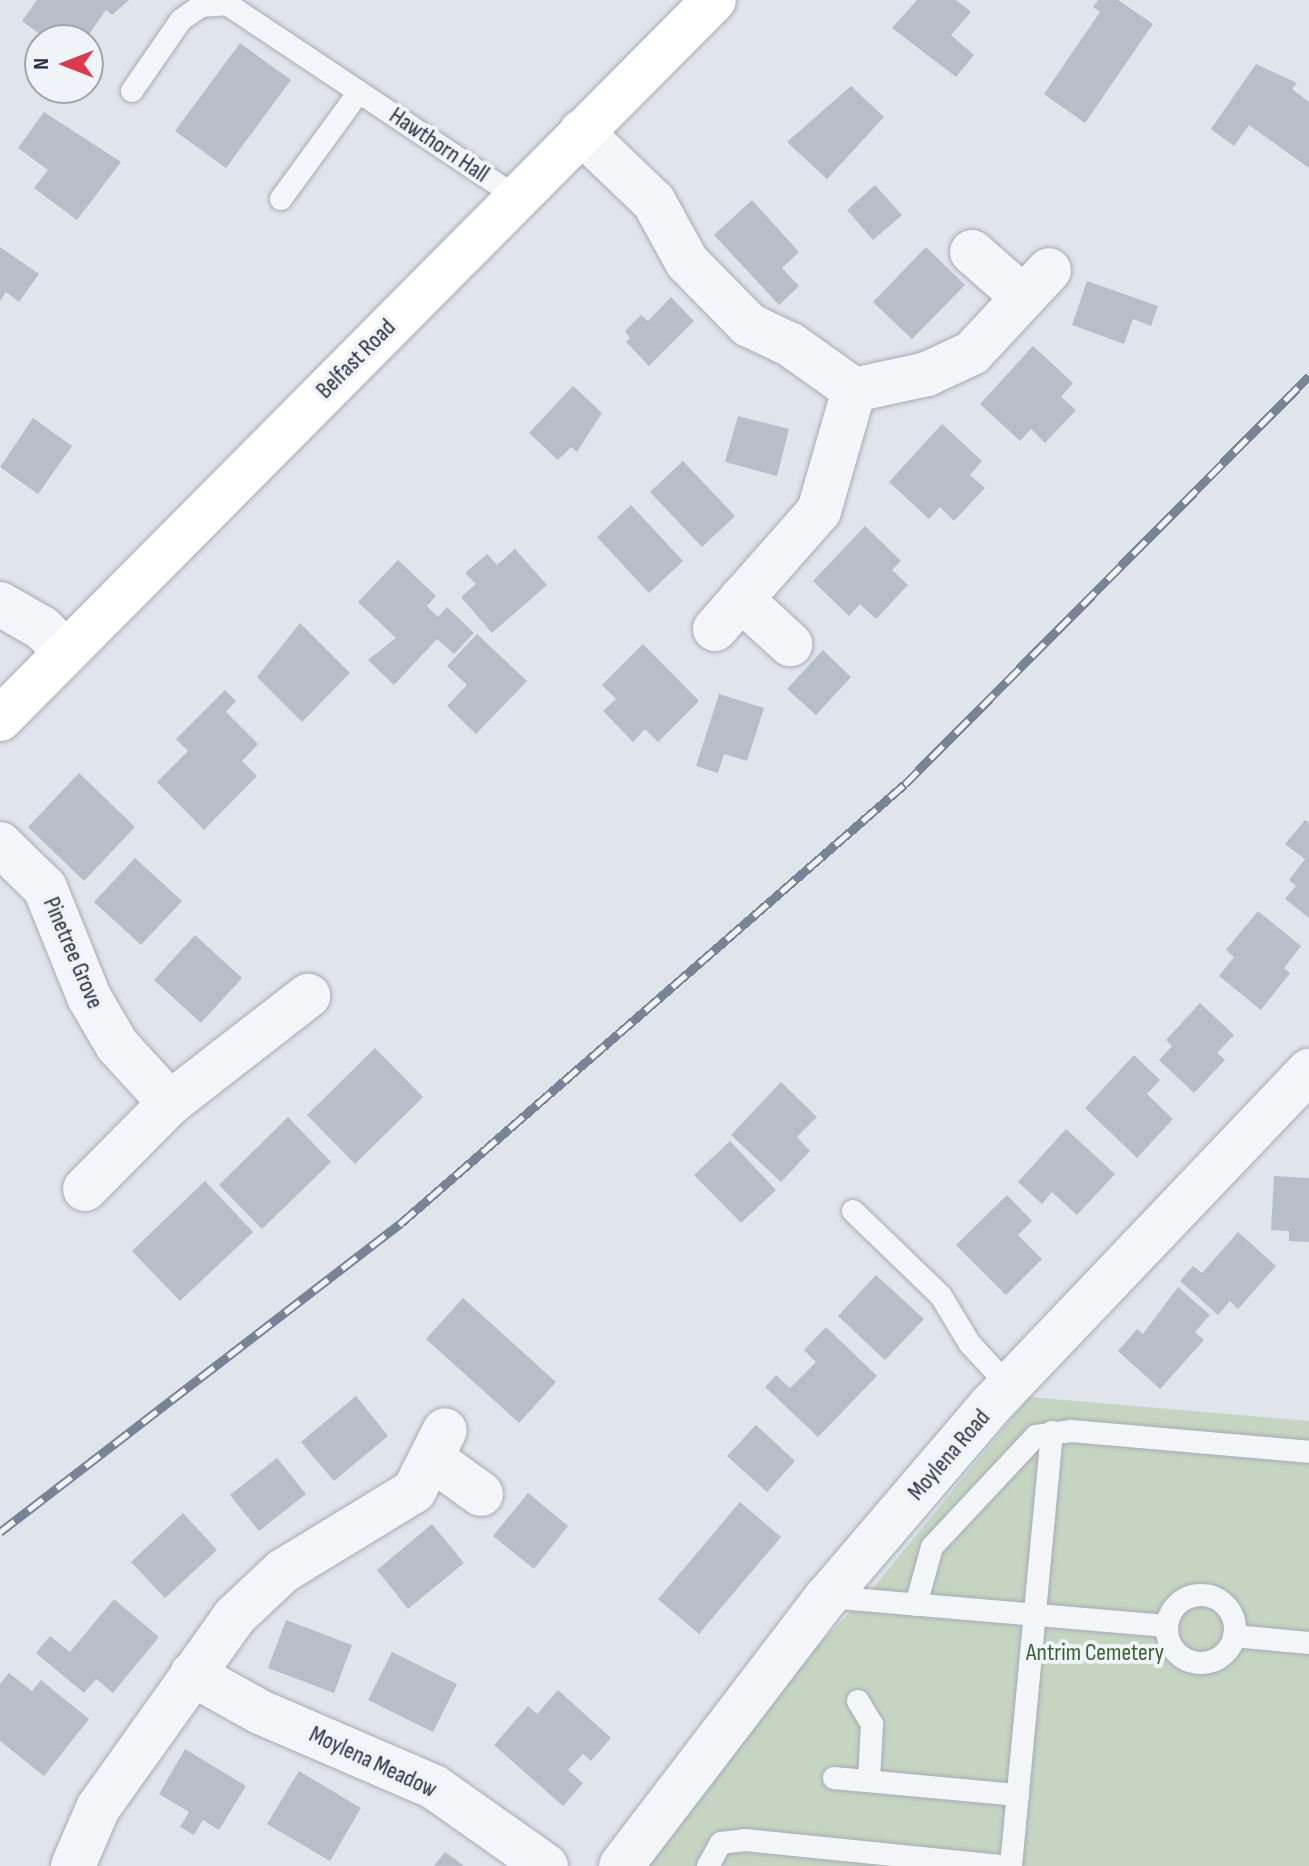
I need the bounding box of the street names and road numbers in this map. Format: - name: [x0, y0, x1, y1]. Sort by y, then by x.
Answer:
- street label: Hawthorn Hall: [384, 101, 494, 189]
- street label: Belfast Road: [310, 313, 402, 405]
- street label: Pinetree Grove: [37, 893, 109, 1013]
- street label: Moylena Road: [902, 1404, 996, 1506]
- street label: Moylena Meadow: [305, 1720, 441, 1804]

